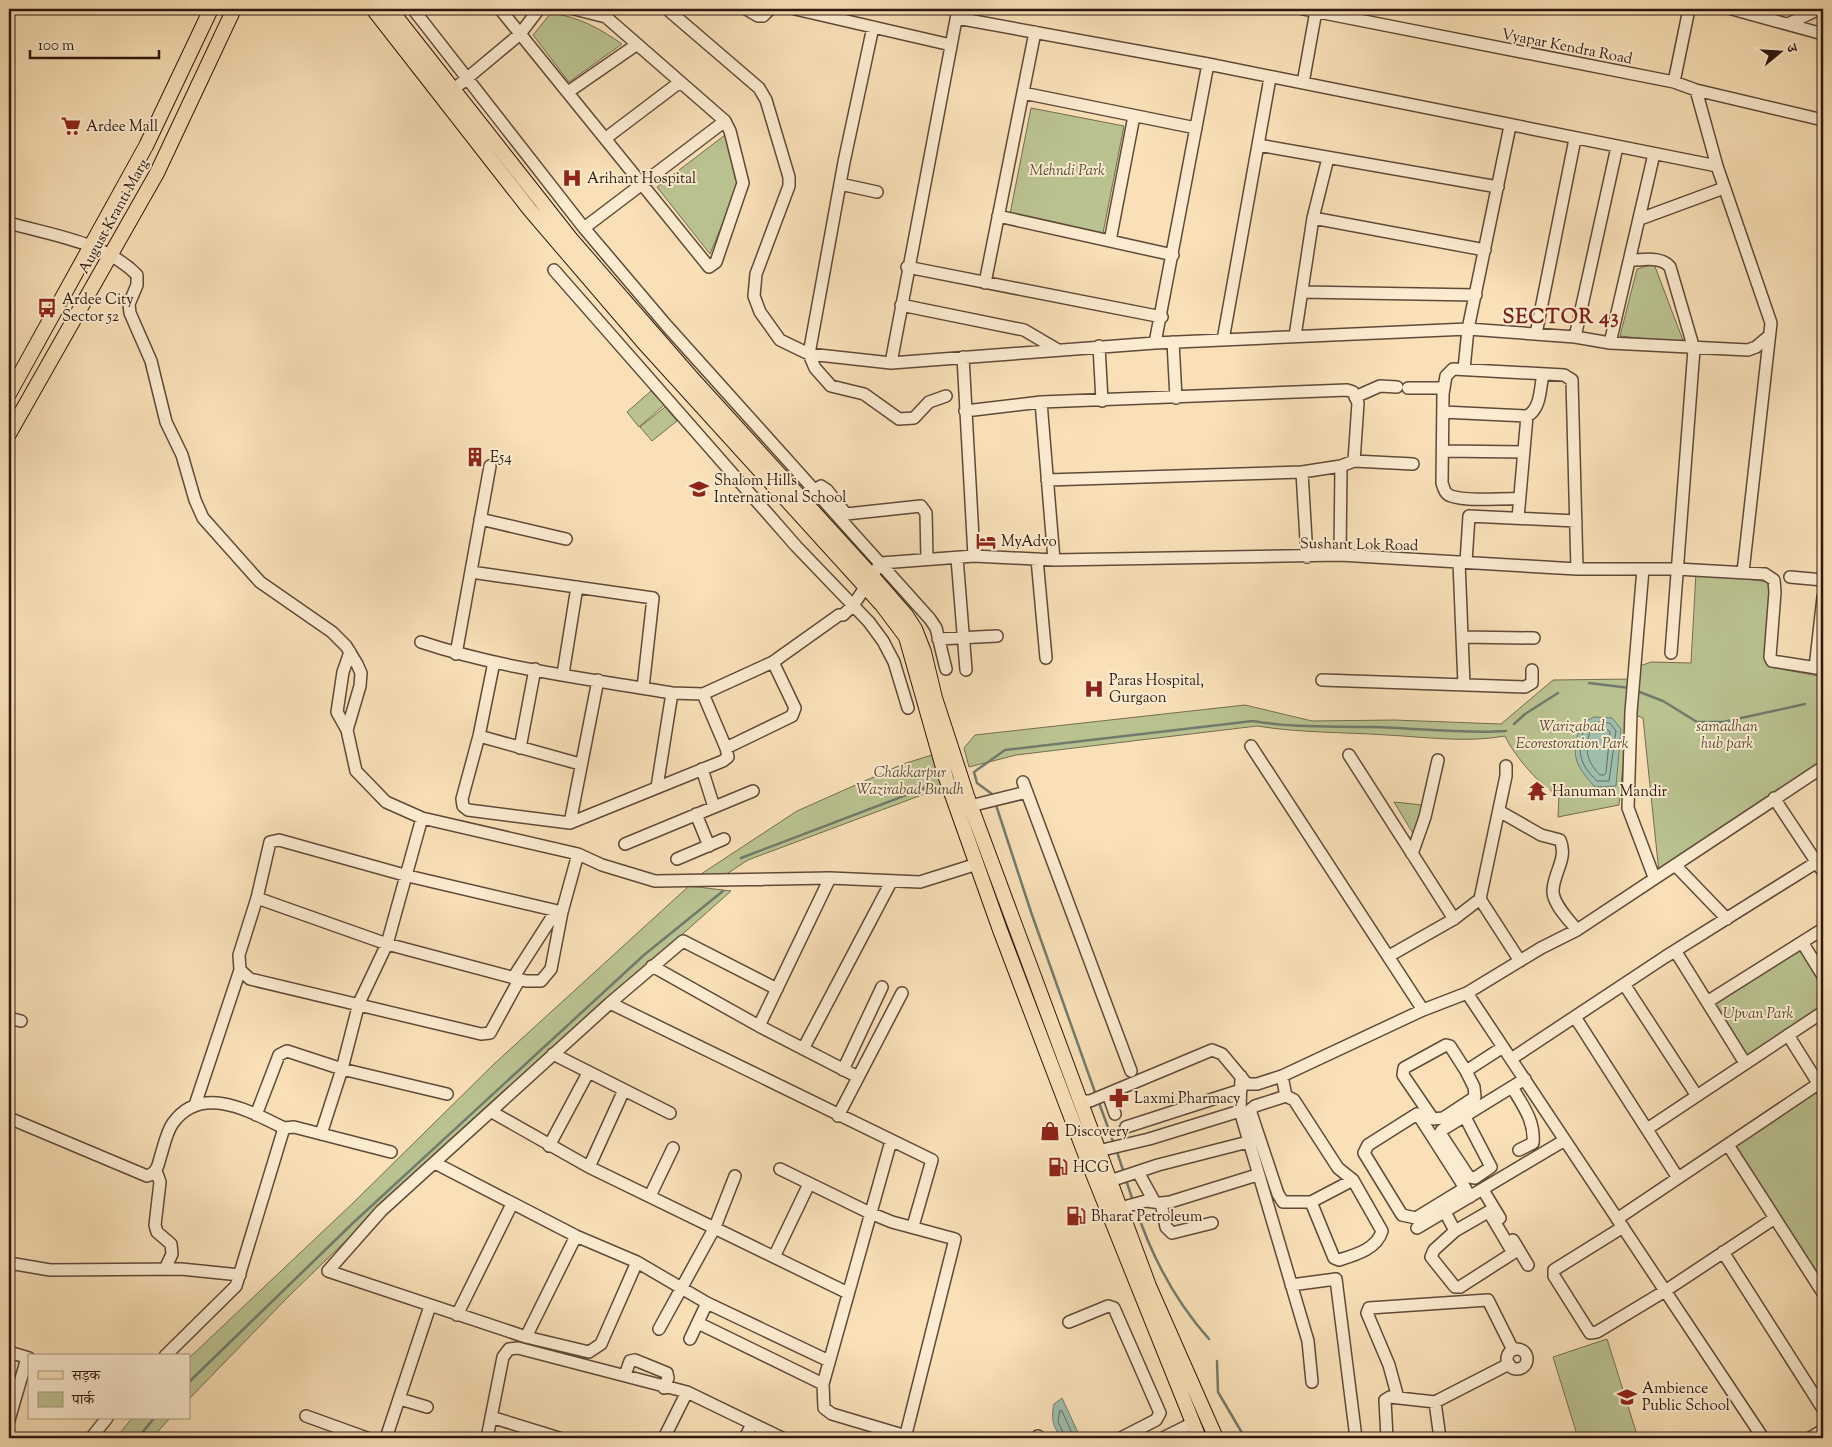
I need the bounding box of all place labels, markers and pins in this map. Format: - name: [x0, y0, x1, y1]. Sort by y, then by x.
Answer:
- supermarket icon: Ardee Mall: [60, 115, 82, 137]
- place label: Ardee Mall: [86, 117, 158, 138]
- hospital icon: Arihant Hospital: [561, 167, 583, 189]
- place label: Arihant Hospital: [587, 169, 696, 190]
- place label: Ardee City Sector 52: [62, 290, 134, 328]
- bus stop icon: Ardee City Sector 52: [36, 297, 58, 319]
- building icon: E54: [464, 446, 486, 468]
- place label: E54: [490, 448, 512, 469]
- place label: Shalom Hills International School: [714, 471, 847, 509]
- school or university icon: Shalom Hills International School: [688, 478, 710, 500]
- hotel icon: MyAdvo: [975, 530, 997, 552]
- place label: MyAdvo: [1001, 532, 1057, 553]
- place label: Paras Hospital, Gurgaon: [1109, 671, 1204, 709]
- hospital icon: Paras Hospital, Gurgaon: [1083, 678, 1105, 700]
- temple icon: Hanuman Mandir: [1526, 780, 1548, 802]
- place label: Hanuman Mandir: [1552, 782, 1668, 803]
- pharmacy icon: Laxmi Pharmacy: [1108, 1087, 1130, 1109]
- place label: Laxmi Pharmacy: [1134, 1089, 1241, 1110]
- shop icon: Discovery: [1039, 1120, 1061, 1142]
- place label: Discovery: [1065, 1122, 1130, 1143]
- fuel station icon: HCG: [1047, 1156, 1069, 1178]
- place label: HCG: [1073, 1158, 1109, 1179]
- fuel station icon: Bharat Petroleum: [1065, 1205, 1087, 1227]
- place label: Bharat Petroleum: [1091, 1207, 1203, 1228]
- place label: Ambience Public School: [1642, 1379, 1730, 1417]
- school or university icon: Ambience Public School: [1616, 1386, 1638, 1408]

